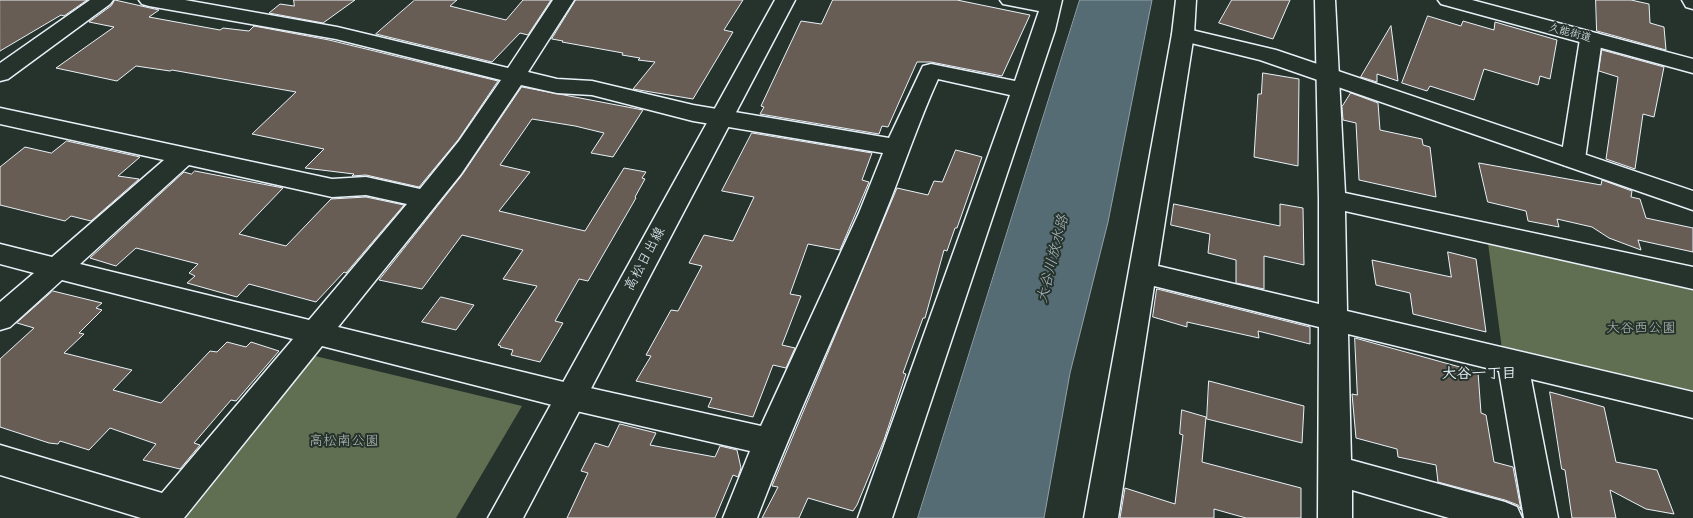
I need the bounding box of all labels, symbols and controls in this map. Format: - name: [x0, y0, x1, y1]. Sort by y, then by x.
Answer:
- street label: 久能街道: [1547, 21, 1593, 45]
- water label: 大谷川放水路: [1033, 213, 1073, 305]
- street label: 高松日出線: [621, 224, 669, 294]
- park label: 大谷西公園: [1606, 320, 1676, 336]
- district label: 大谷一丁目: [1442, 365, 1516, 383]
- park label: 高松南公園: [309, 433, 379, 449]

